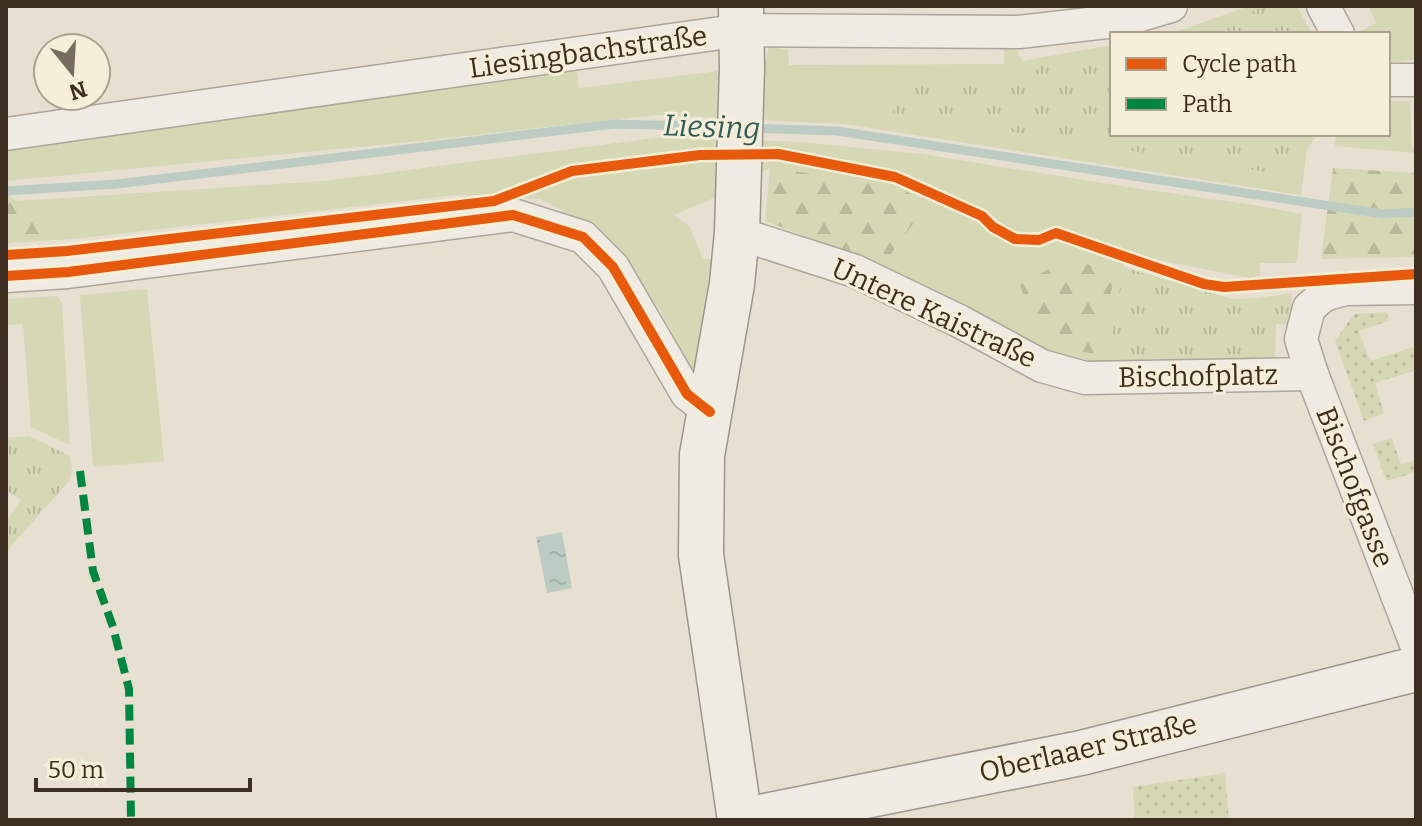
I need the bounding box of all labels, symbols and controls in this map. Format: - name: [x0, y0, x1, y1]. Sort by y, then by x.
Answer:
- street label: Liesingbachstraße: [467, 19, 709, 85]
- north arrow: [32, 32, 112, 112]
- legend: [1110, 32, 1390, 136]
- text: Cycle path: [1182, 50, 1297, 78]
- text: N: [66, 75, 90, 106]
- text: Path: [1182, 90, 1232, 118]
- water label: Liesing: [663, 107, 761, 147]
- street label: Untere Kaistraße: [826, 251, 1042, 375]
- street label: Bischofplatz: [1118, 358, 1278, 394]
- street label: Bischofgasse: [1309, 402, 1401, 572]
- street label: Oberlaaer Straße: [976, 707, 1200, 789]
- scale bar: [36, 742, 250, 792]
- text: 50 m: [48, 756, 104, 784]

